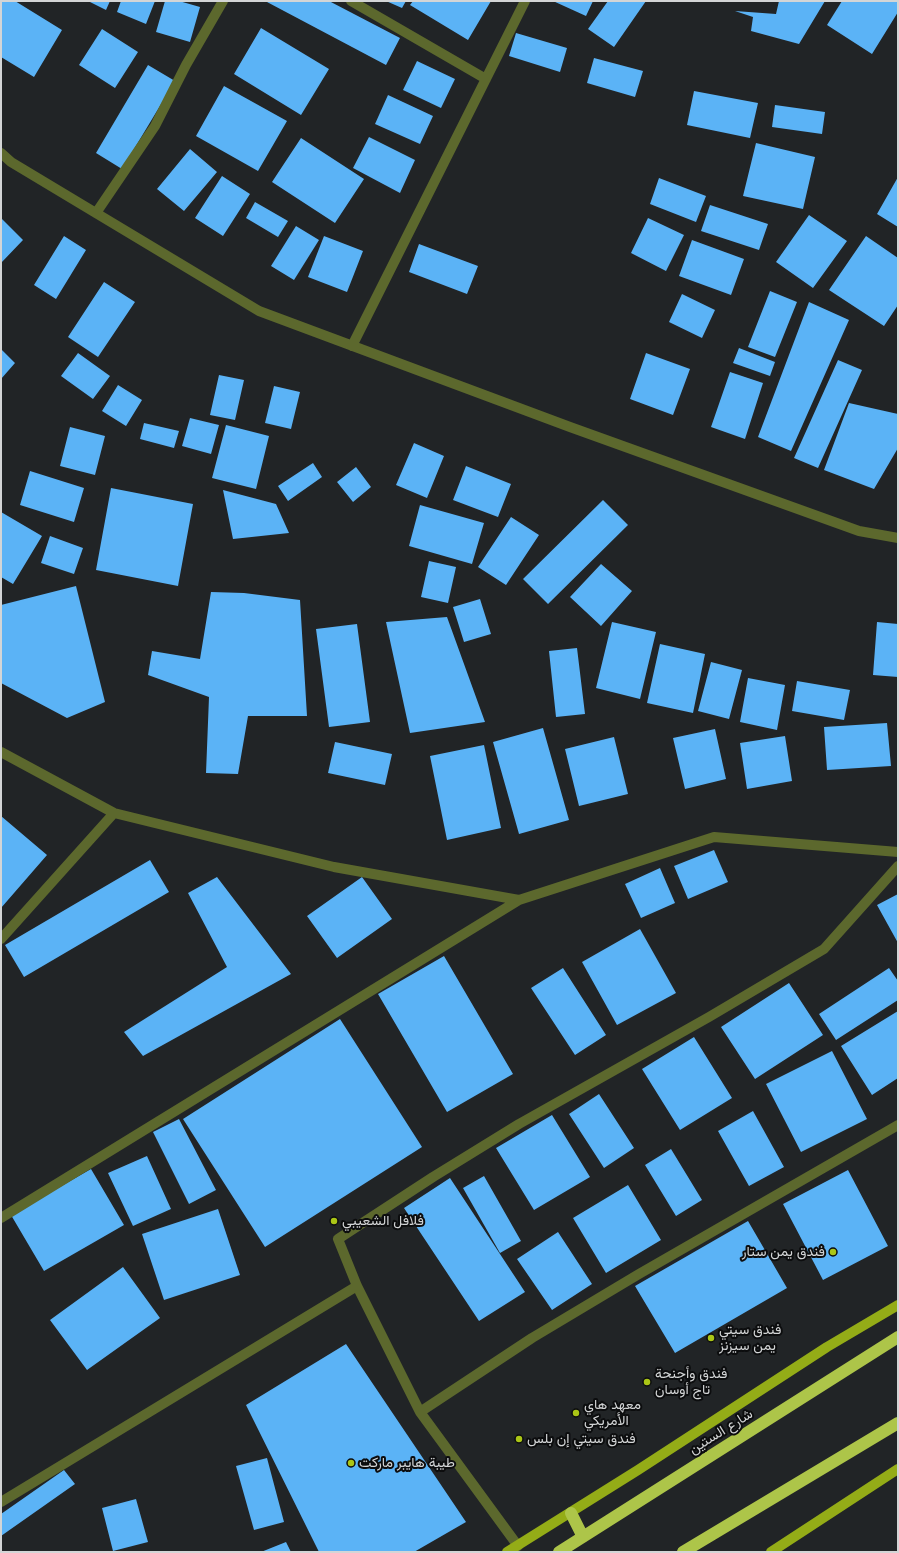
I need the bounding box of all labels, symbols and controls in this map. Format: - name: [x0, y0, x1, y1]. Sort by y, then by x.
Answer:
- place label: فلافل الشعيبي: [342, 1213, 424, 1229]
- marker: فلافل الشعيبي: [329, 1216, 339, 1226]
- place label: فندق يمن ستار: [742, 1244, 825, 1260]
- marker: فندق يمن ستار: [828, 1247, 838, 1257]
- place label: فندق سيتي يمن سيزنز: [719, 1322, 781, 1354]
- marker: فندق سيتي يمن سيزنز: [706, 1333, 716, 1343]
- place label: فندق وأجنحة تاج أوسان: [655, 1366, 728, 1398]
- marker: فندق وأجنحة تاج أوسان: [642, 1377, 652, 1387]
- place label: معهد هاي الأمريكي: [584, 1397, 641, 1430]
- street label: شارع الستين: [686, 1406, 756, 1458]
- marker: معهد هاي الأمريكي: [571, 1408, 581, 1418]
- place label: فندق سيتي إن بلس: [527, 1431, 636, 1447]
- marker: فندق سيتي إن بلس: [514, 1434, 524, 1444]
- place label: طيبة هايبر ماركت: [359, 1455, 455, 1471]
- marker: طيبة هايبر ماركت: [346, 1458, 356, 1468]

